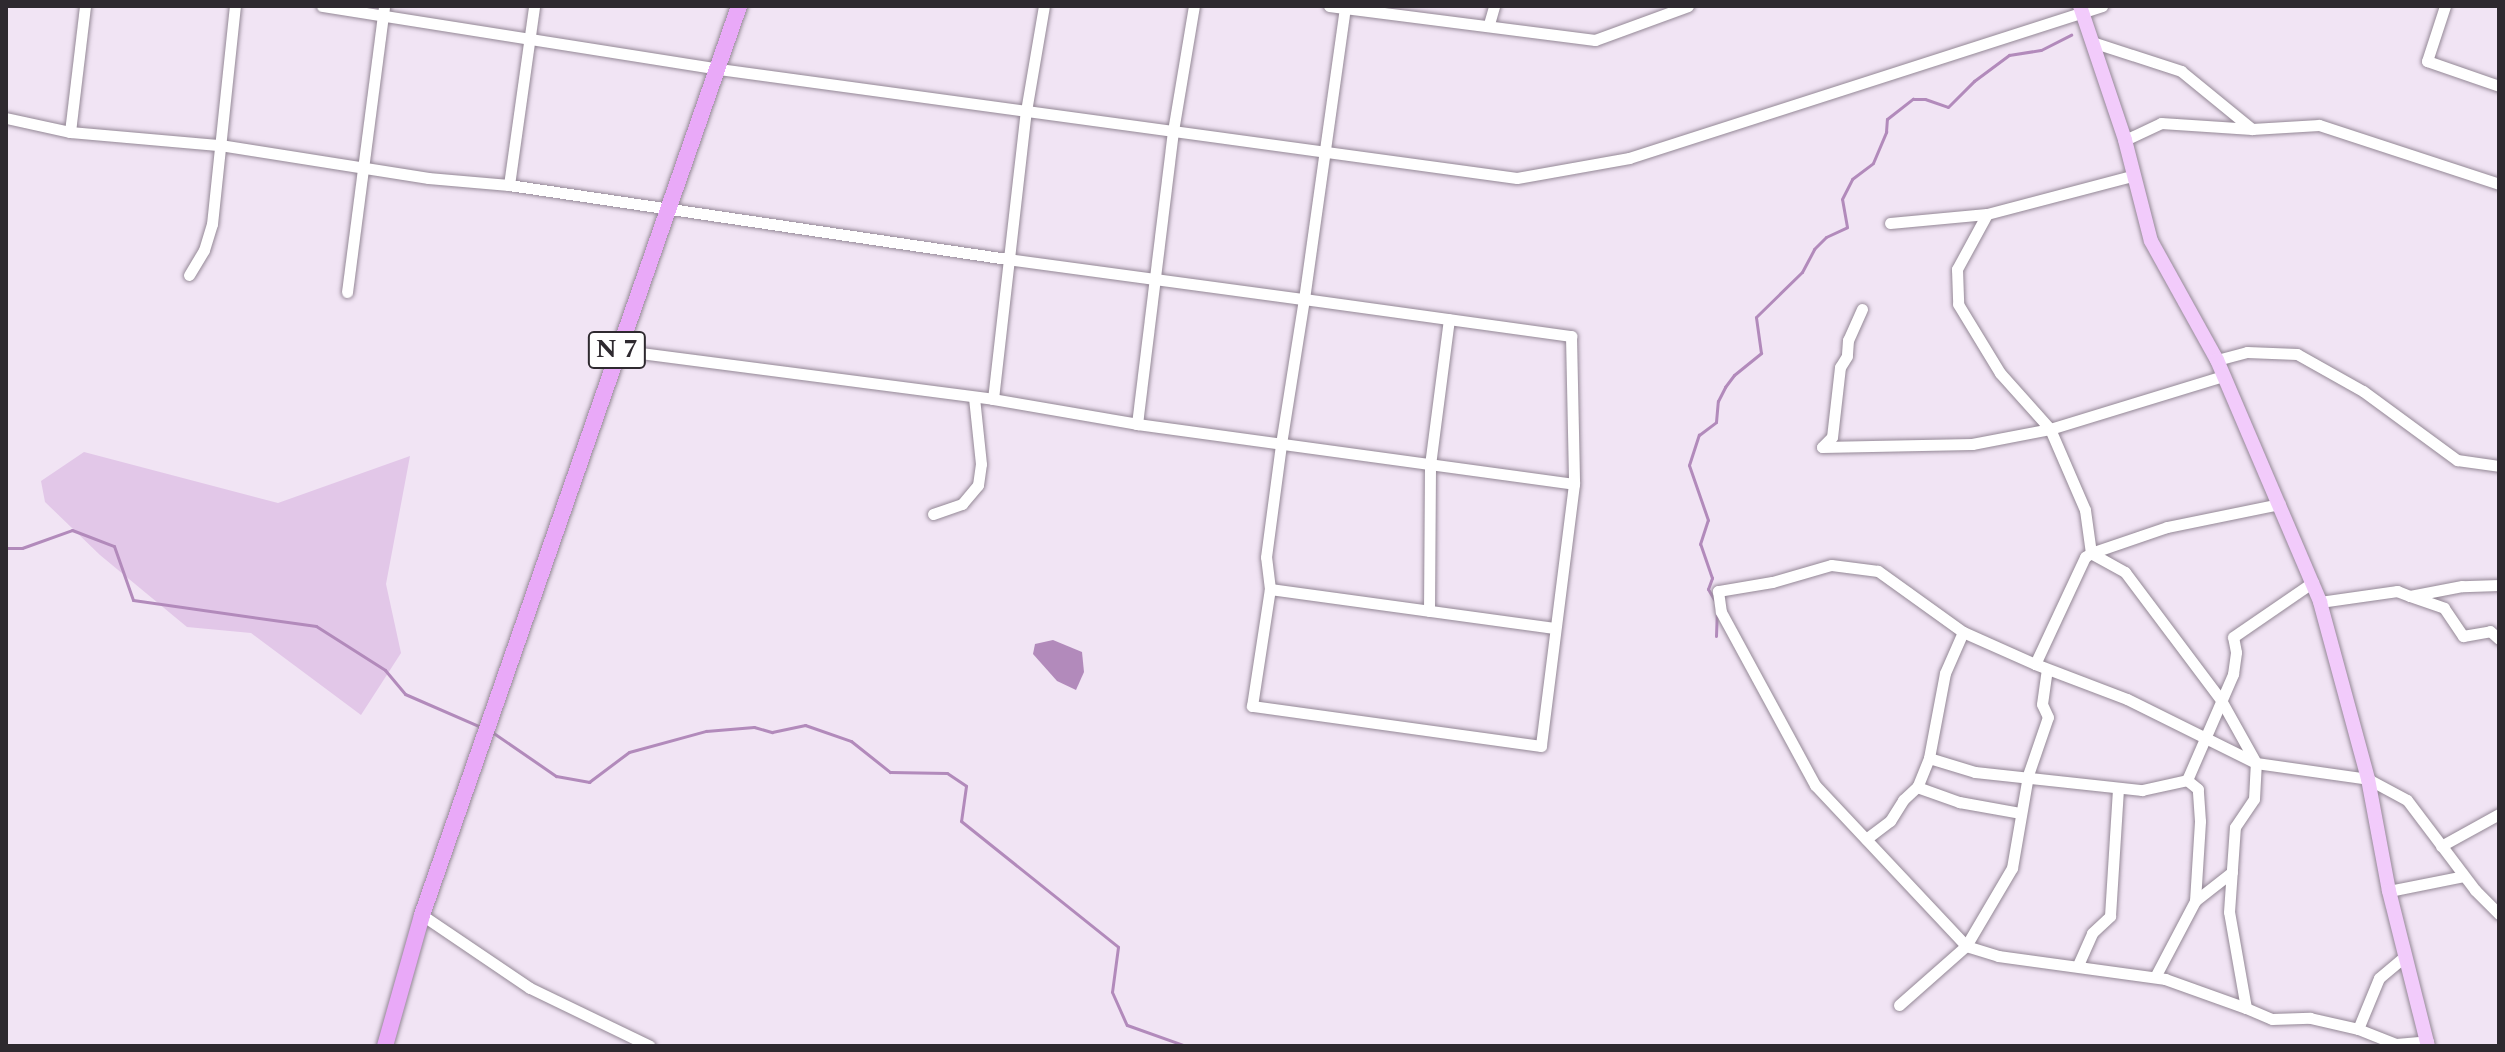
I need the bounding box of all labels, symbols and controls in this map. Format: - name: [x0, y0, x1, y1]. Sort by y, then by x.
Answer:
- road number: N 7: [587, 328, 647, 372]

